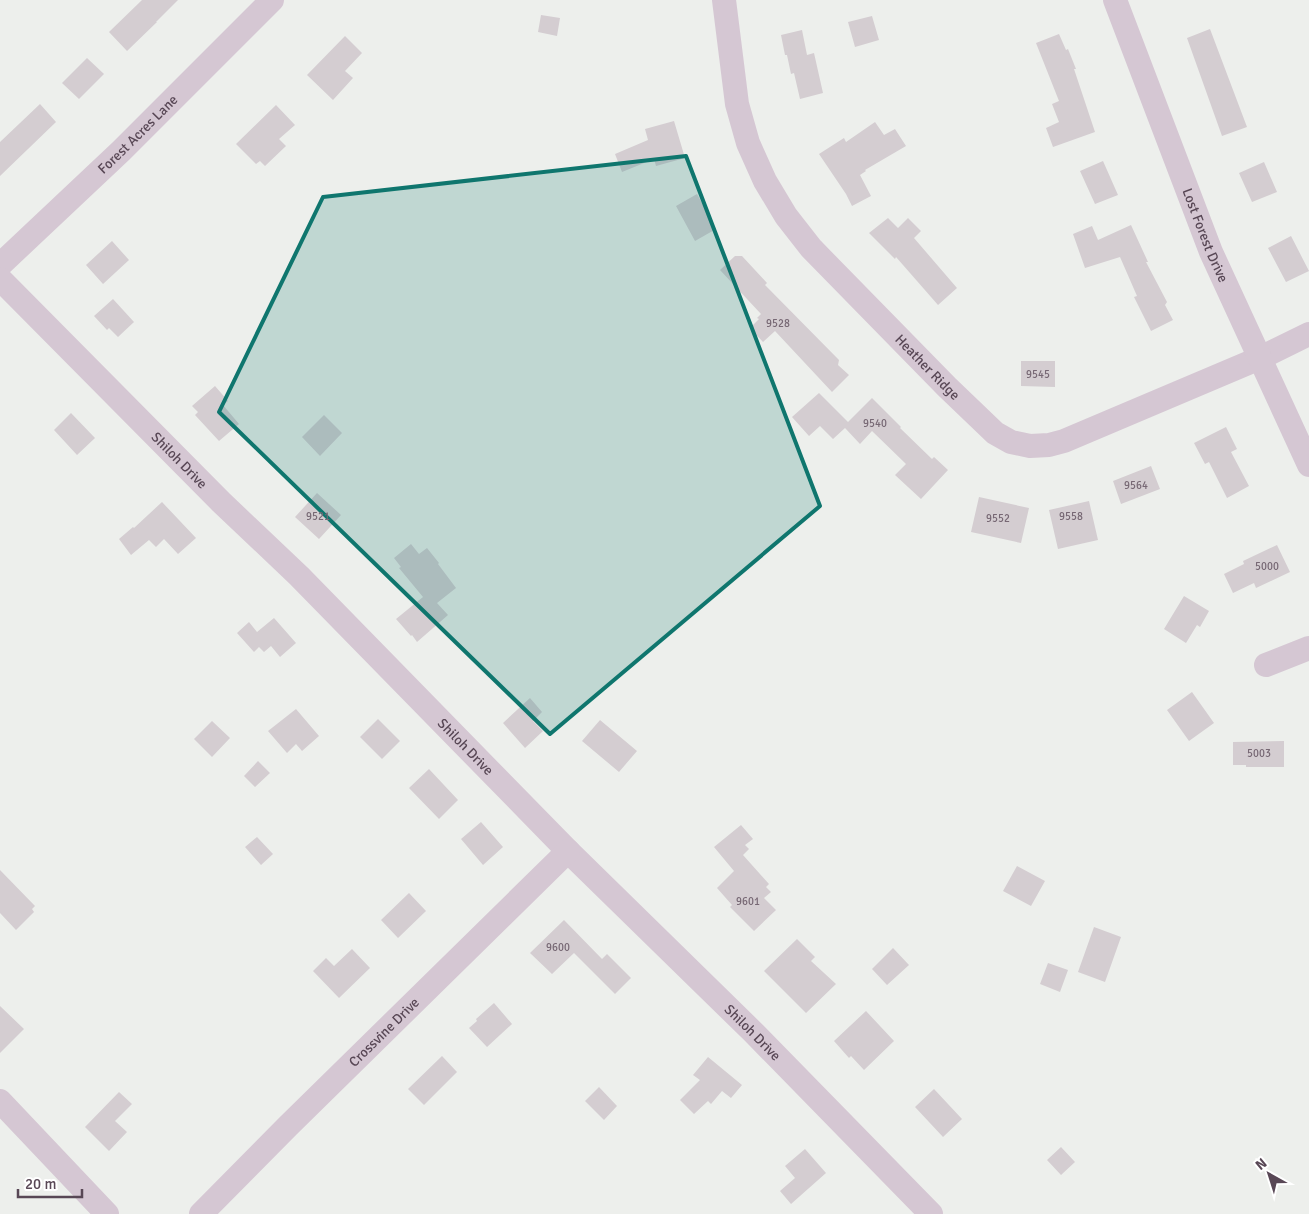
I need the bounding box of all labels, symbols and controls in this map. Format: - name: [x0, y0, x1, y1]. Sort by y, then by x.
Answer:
- street label: Forest Acres Lane: [94, 91, 181, 177]
- street label: Lost Forest Drive: [1179, 186, 1232, 285]
- house number: 9528: [766, 317, 790, 330]
- street label: Heather Ridge: [891, 331, 963, 404]
- house number: 9545: [1026, 368, 1050, 381]
- house number: 9540: [863, 417, 887, 430]
- street label: Shiloh Drive: [148, 429, 211, 492]
- house number: 9564: [1124, 479, 1148, 492]
- house number: 9521: [306, 510, 330, 523]
- house number: 9558: [1059, 510, 1083, 523]
- house number: 9552: [986, 512, 1010, 525]
- house number: 5000: [1255, 560, 1279, 573]
- street label: Shiloh Drive: [434, 715, 497, 779]
- house number: 5003: [1247, 747, 1271, 760]
- house number: 9601: [736, 895, 760, 908]
- house number: 9600: [546, 941, 570, 954]
- street label: Crossvine Drive: [345, 994, 423, 1071]
- street label: Shiloh Drive: [721, 1001, 784, 1064]
- north arrow: [1244, 1149, 1294, 1199]
- text: N: [1252, 1155, 1270, 1174]
- scale bar: [18, 1166, 81, 1198]
- text: 20 m: [25, 1175, 56, 1193]

